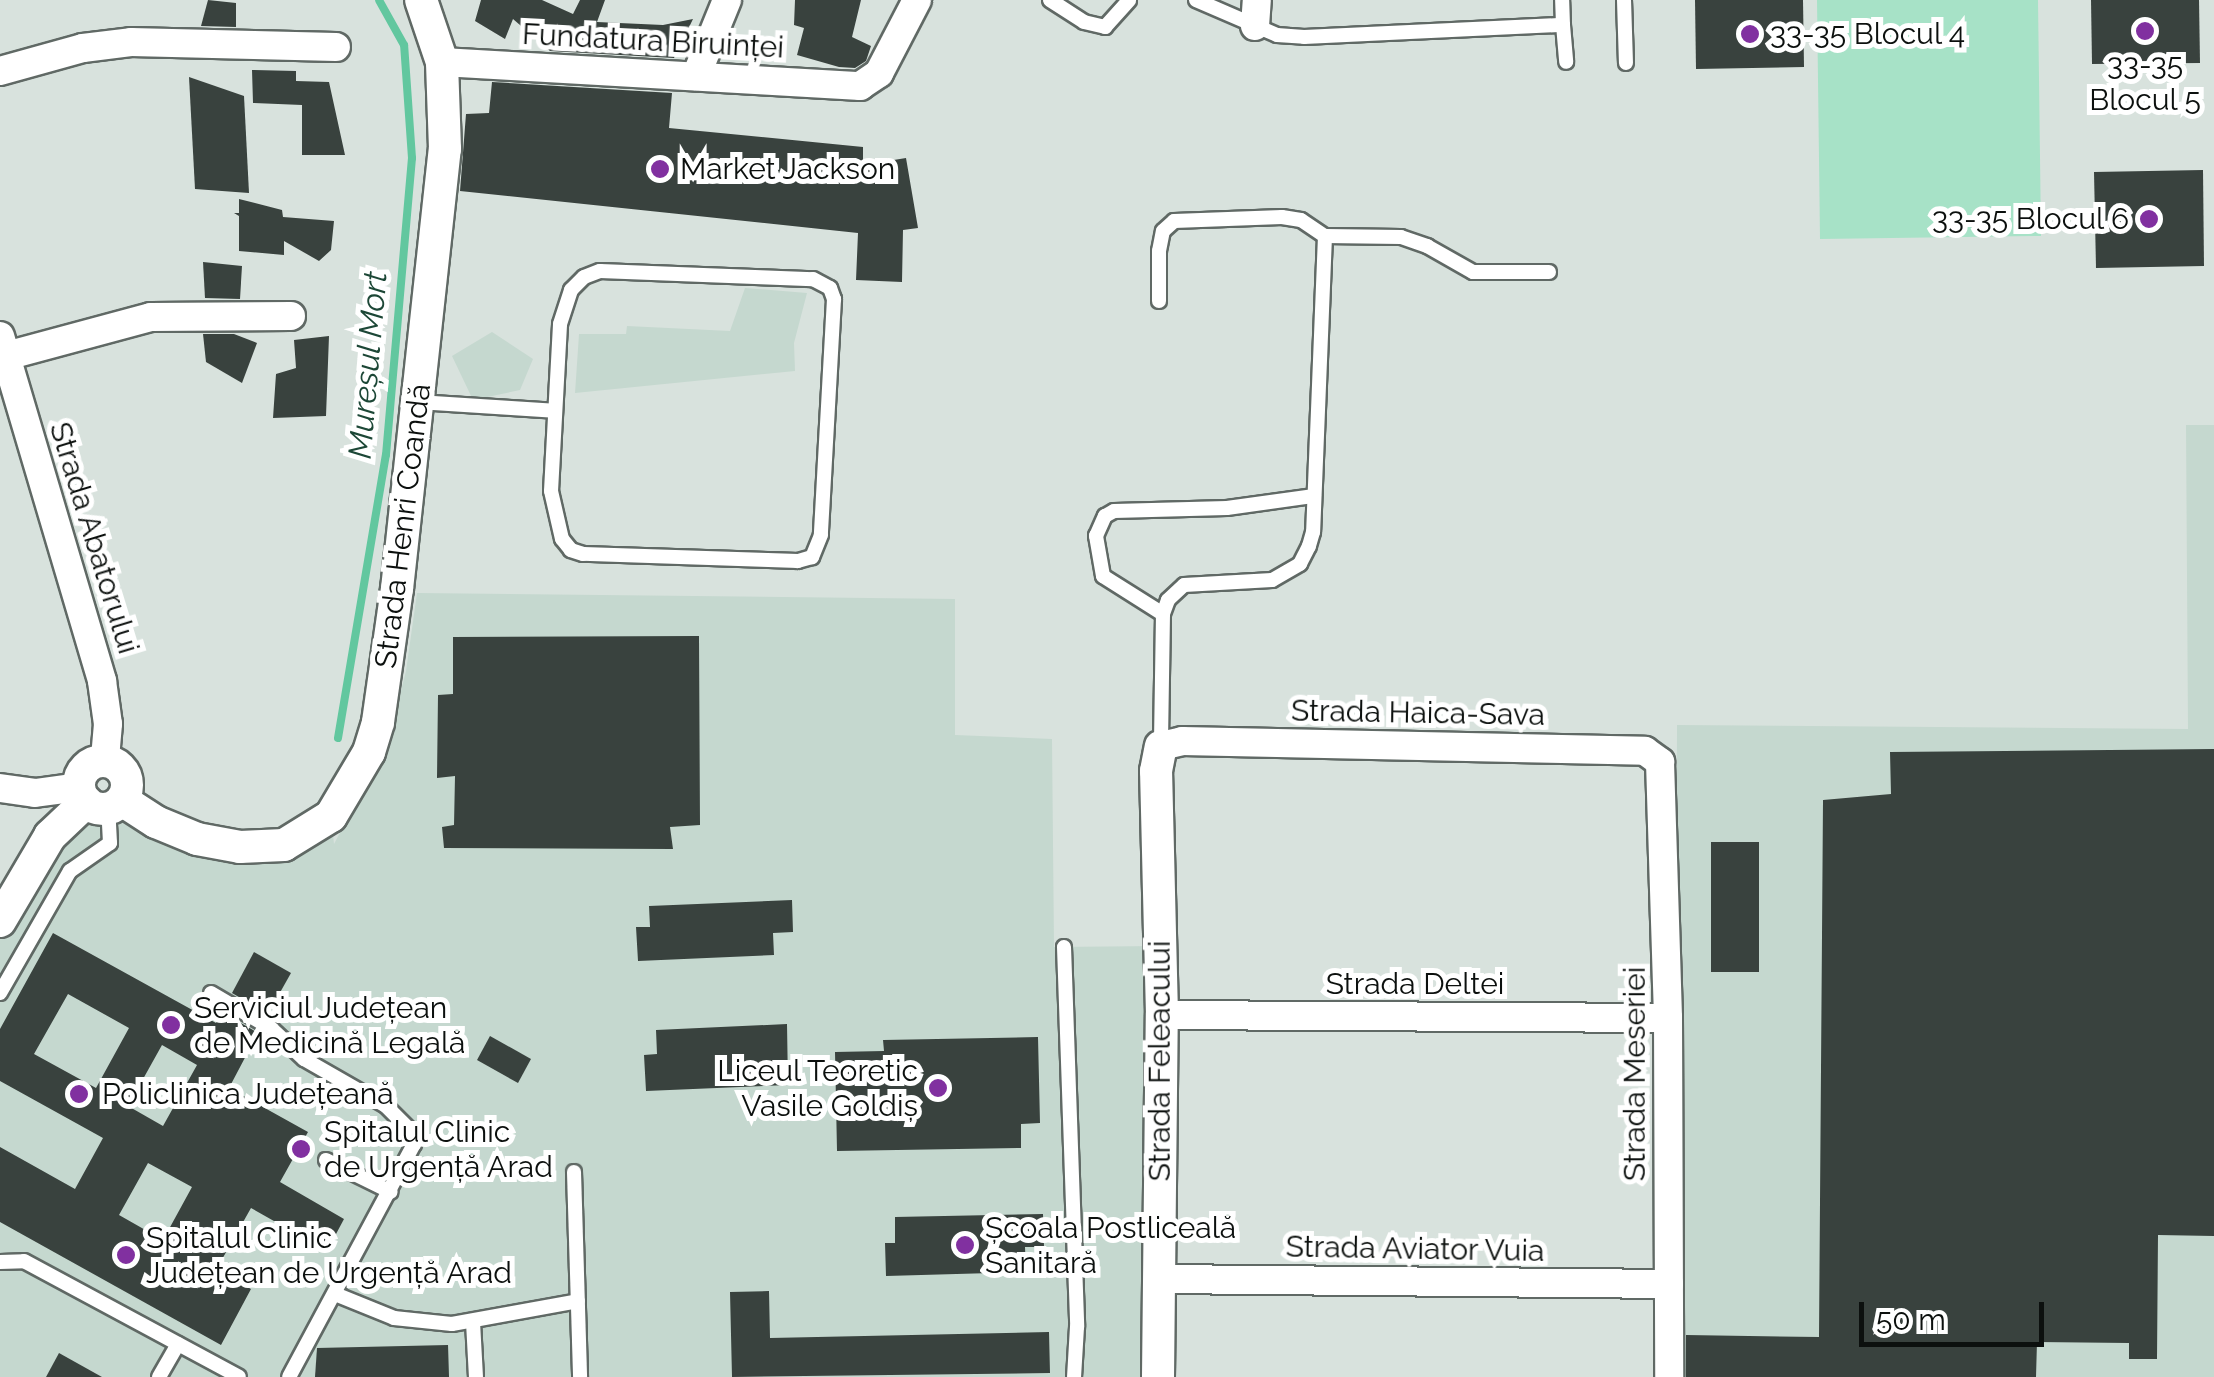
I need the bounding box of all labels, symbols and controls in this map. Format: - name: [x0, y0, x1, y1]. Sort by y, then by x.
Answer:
- street label: Fundatura Biruinței: [521, 16, 785, 66]
- place label: 33-35 Blocul 4: [1770, 16, 1966, 52]
- marker: 33-35 Blocul 5: [2134, 20, 2156, 42]
- marker: 33-35 Blocul 4: [1739, 23, 1761, 45]
- place label: 33-35 Blocul 5: [2089, 47, 2201, 118]
- place label: Market Jackson: [680, 151, 896, 187]
- marker: Market Jackson: [649, 158, 671, 180]
- place label: 33-35 Blocul 6: [1931, 201, 2129, 237]
- marker: 33-35 Blocul 6: [2138, 208, 2160, 230]
- water label: Mureșul Mort: [341, 269, 395, 461]
- street label: Strada Henri Coandă: [368, 382, 438, 670]
- street label: Strada Abatorului: [42, 418, 146, 658]
- street label: Strada Haica-Sava: [1291, 693, 1545, 733]
- street label: Strada Feleacului: [1142, 941, 1178, 1181]
- street label: Strada Deltei: [1326, 966, 1504, 1002]
- street label: Strada Meseriei: [1617, 967, 1653, 1181]
- place label: Serviciul Județean de Medicină Legală: [194, 990, 465, 1060]
- marker: Serviciul Județean de Medicină Legală: [158, 1012, 184, 1038]
- place label: Liceul Teoretic Vasile Goldiș: [715, 1053, 918, 1124]
- place label: Policlinica Județeană: [102, 1076, 394, 1112]
- marker: Liceul Teoretic Vasile Goldiș: [927, 1077, 949, 1099]
- marker: Policlinica Județeană: [66, 1081, 92, 1107]
- place label: Spitalul Clinic de Urgență Arad: [324, 1114, 554, 1184]
- marker: Spitalul Clinic de Urgență Arad: [288, 1136, 314, 1162]
- place label: Școala Postliceală Sanitară: [985, 1210, 1236, 1280]
- place label: Spitalul Clinic Județean de Urgență Arad: [146, 1220, 513, 1290]
- street label: Strada Aviator Vuia: [1284, 1229, 1546, 1269]
- marker: Școala Postliceală Sanitară: [954, 1234, 976, 1256]
- marker: Spitalul Clinic Județean de Urgență Arad: [115, 1244, 137, 1266]
- scale bar: [1864, 1282, 2049, 1344]
- text: 50 m: [1876, 1302, 1946, 1337]

